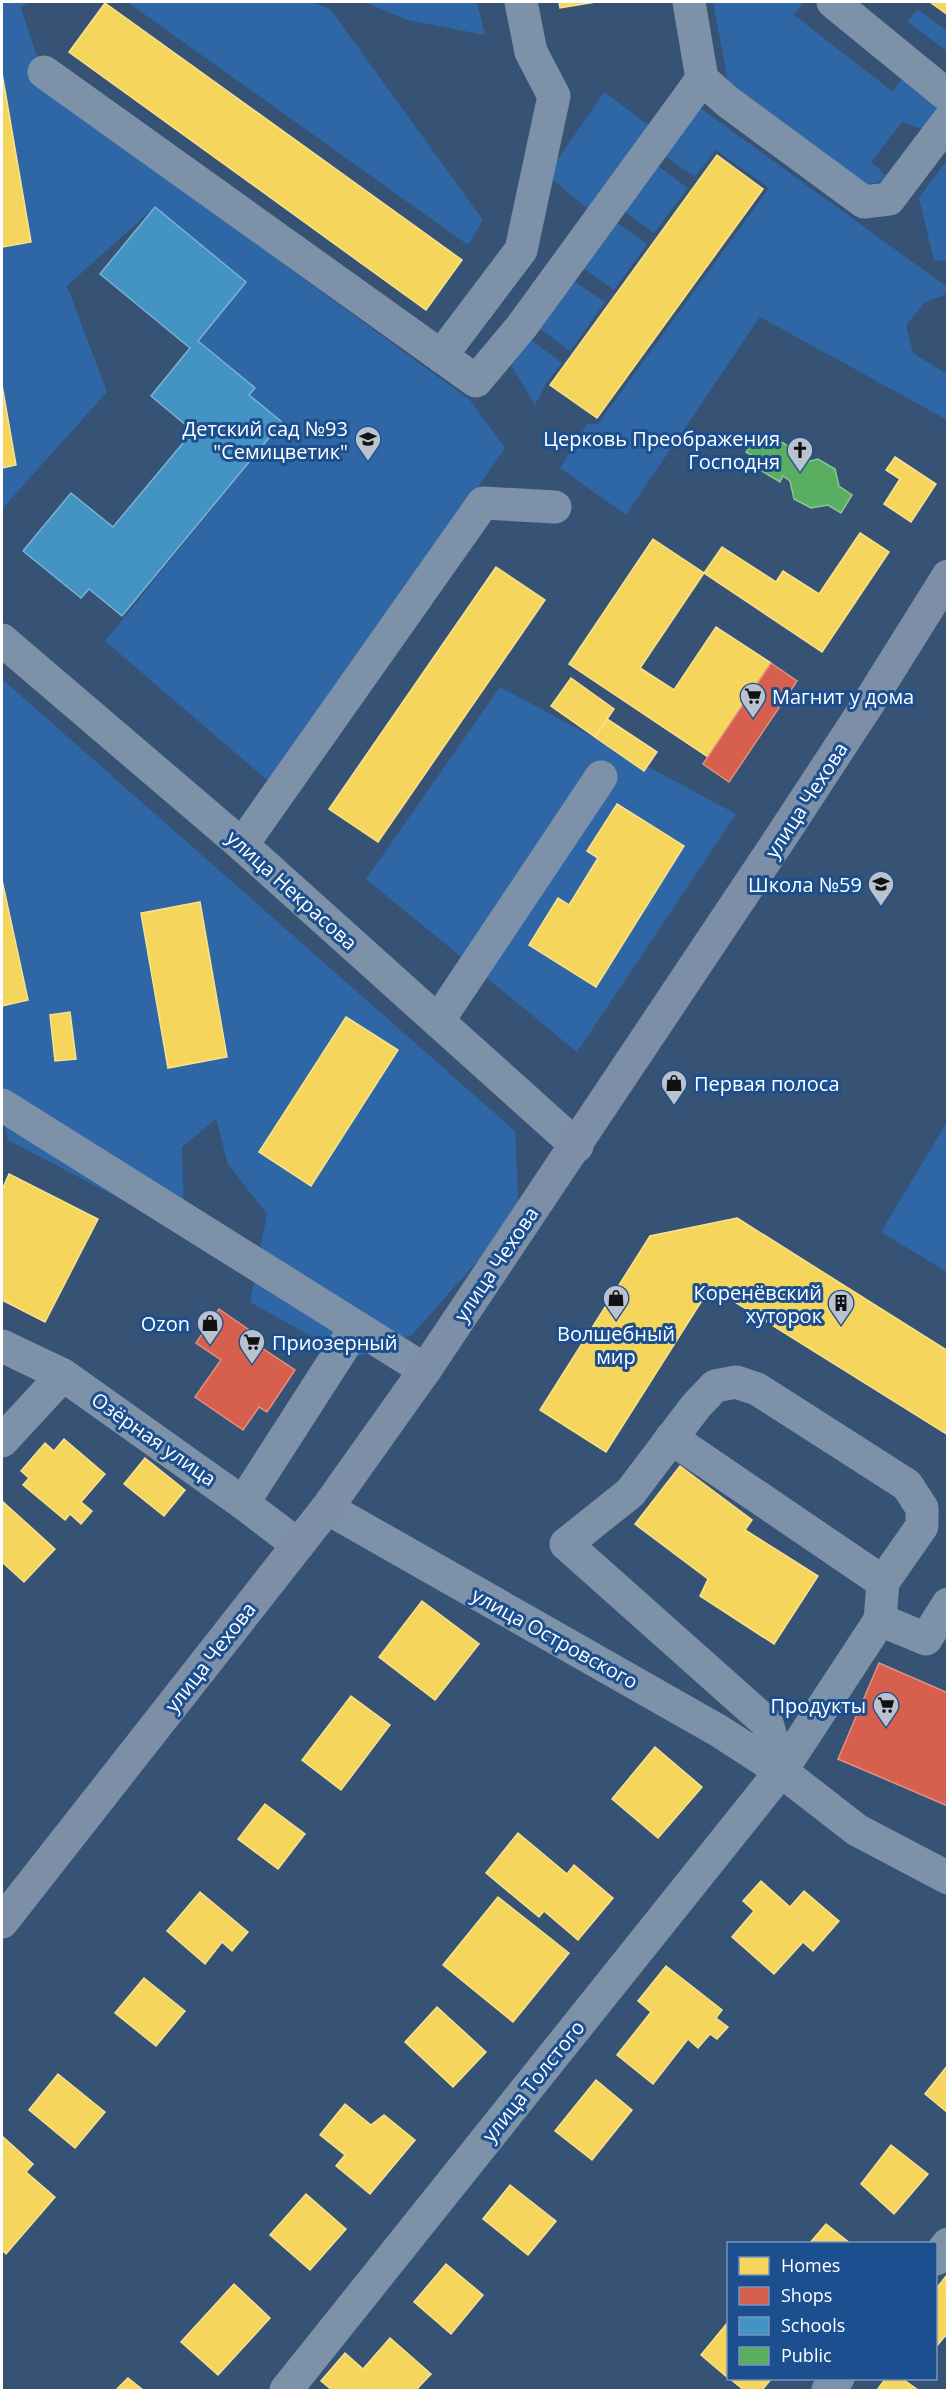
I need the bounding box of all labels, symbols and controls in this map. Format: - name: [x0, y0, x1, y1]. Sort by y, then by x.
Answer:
- place label: Детский сад №93 "Семицветик": [183, 415, 348, 465]
- school or university icon: Детский сад №93 "Семицветик": [353, 424, 383, 462]
- place label: Церковь Преображения Господня: [543, 425, 780, 475]
- church icon: Церковь Преображения Господня: [785, 435, 815, 473]
- supermarket icon: Магнит у дома: [738, 681, 768, 719]
- place label: Магнит у дома: [772, 683, 914, 710]
- street label: улица Чехова: [758, 737, 854, 863]
- street label: улица Некрасова: [221, 824, 363, 956]
- school or university icon: Школа №59: [866, 869, 896, 907]
- place label: Школа №59: [748, 871, 862, 898]
- shop icon: Первая полоса: [659, 1068, 689, 1106]
- place label: Первая полоса: [694, 1070, 840, 1097]
- street label: улица Чехова: [448, 1201, 544, 1327]
- place label: Коренёвский хуторок: [694, 1279, 823, 1329]
- shop icon: Волшебный мир: [601, 1283, 631, 1321]
- building icon: Коренёвский хуторок: [826, 1288, 856, 1326]
- shop icon: Ozon: [195, 1308, 225, 1346]
- place label: Ozon: [141, 1310, 190, 1337]
- place label: Волшебный мир: [557, 1320, 675, 1370]
- supermarket icon: Приозерный: [237, 1327, 267, 1365]
- place label: Приозерный: [272, 1329, 397, 1356]
- street label: Озёрная улица: [86, 1386, 222, 1492]
- street label: улица Островского: [467, 1581, 643, 1695]
- street label: улица Чехова: [158, 1596, 262, 1718]
- supermarket icon: Продукты: [871, 1690, 901, 1728]
- place label: Продукты: [771, 1692, 866, 1719]
- street label: улица Толстого: [476, 2015, 590, 2147]
- legend: [727, 2242, 937, 2380]
- text: Homes: [781, 2253, 840, 2277]
- text: Shops: [781, 2283, 832, 2307]
- text: Schools: [781, 2313, 845, 2337]
- text: Public: [781, 2343, 832, 2367]

